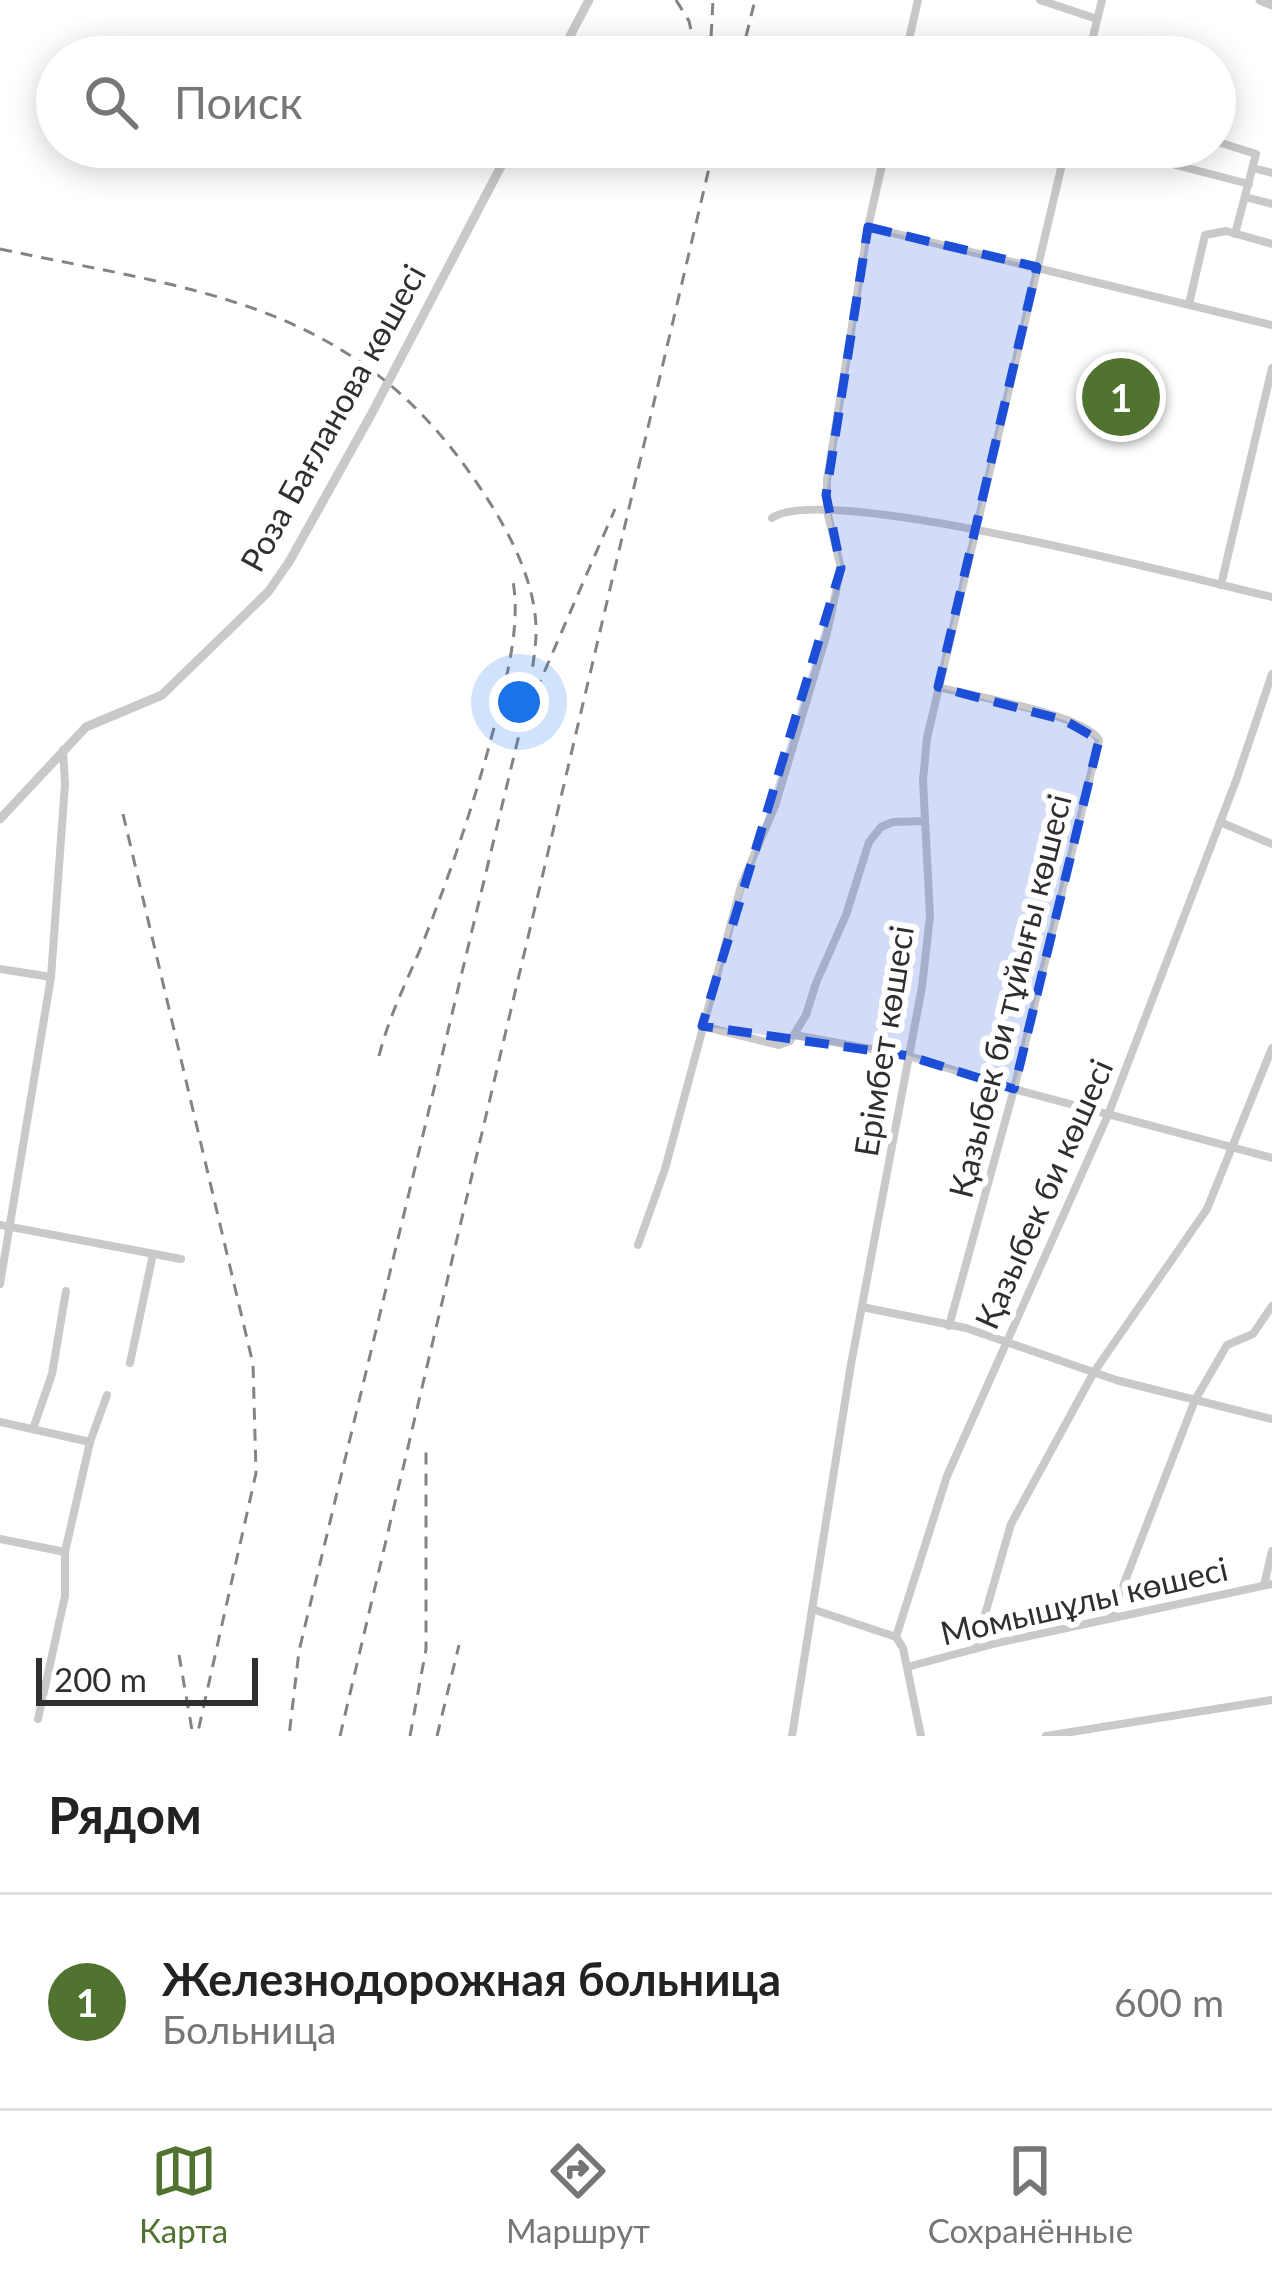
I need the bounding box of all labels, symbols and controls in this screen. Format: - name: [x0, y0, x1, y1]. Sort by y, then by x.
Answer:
- search box: [36, 36, 1236, 168]
- icon: search: [78, 69, 144, 135]
- text: Поиск: [174, 75, 303, 129]
- street label: Роза Бағланова көшесі: [231, 257, 433, 578]
- pin: 1: [1082, 352, 1160, 442]
- your location: [489, 672, 549, 732]
- street label: Қазыбек би тұйығы көшесі: [939, 790, 1079, 1202]
- street label: Ерімбет көшесі: [845, 923, 921, 1159]
- street label: Қазыбек би көшесі: [966, 1053, 1120, 1335]
- street label: Момышұлы көшесі: [936, 1548, 1231, 1653]
- scale bar: [36, 1652, 258, 1705]
- text: 200 m: [54, 1659, 147, 1699]
- text: Рядом: [48, 1784, 202, 1845]
- text: Железнодорожная больница: [162, 1952, 781, 2006]
- text: 1: [76, 1979, 98, 2025]
- text: 600 m: [1114, 1979, 1224, 2025]
- text: Больница: [162, 2006, 336, 2052]
- tab: Карта: [139, 2138, 228, 2250]
- tab: Маршрут: [506, 2138, 650, 2250]
- tab: Сохранённые: [928, 2138, 1133, 2250]

